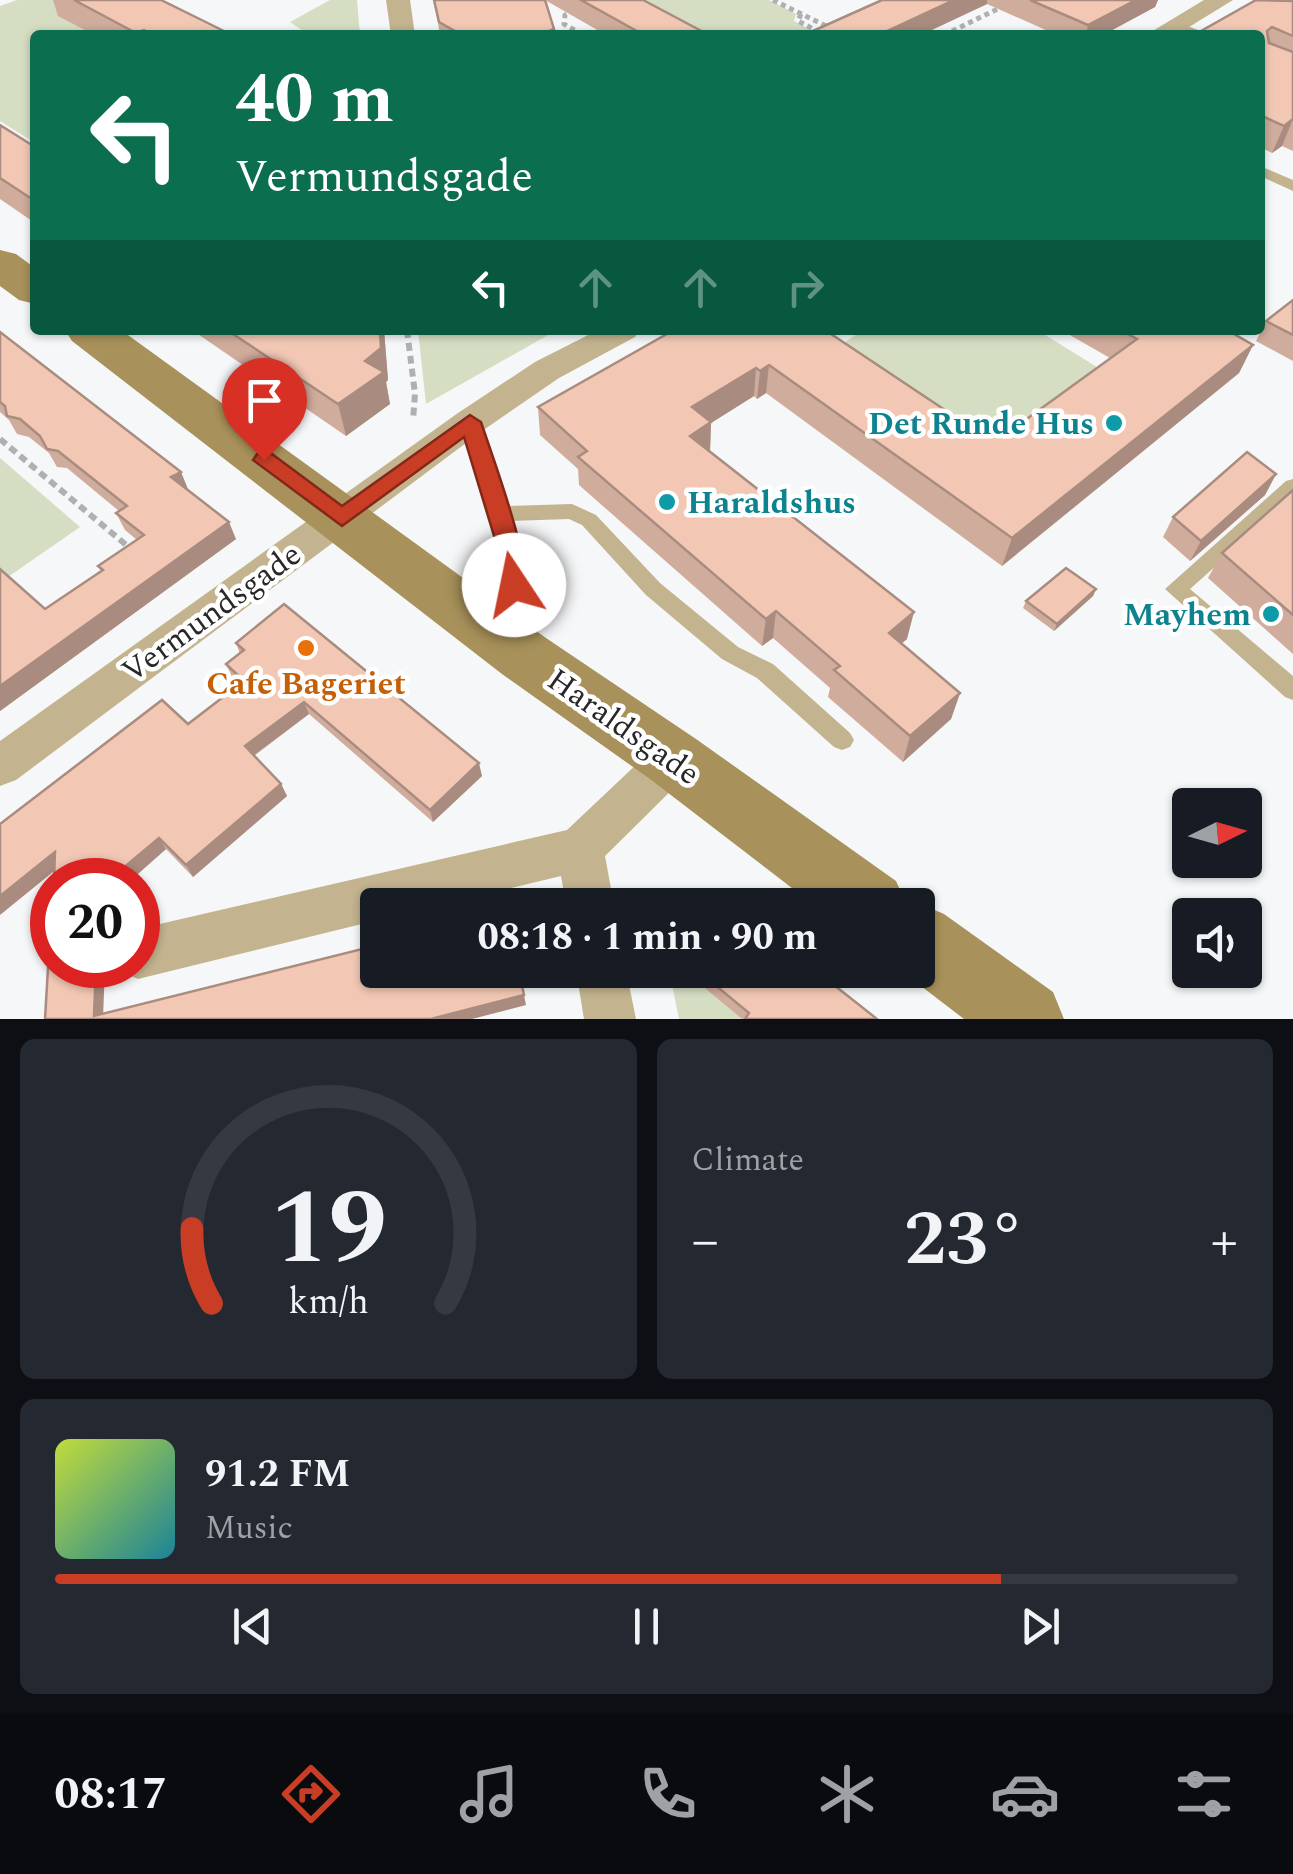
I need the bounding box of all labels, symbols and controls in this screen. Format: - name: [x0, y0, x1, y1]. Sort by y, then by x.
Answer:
- text: 40 m: [235, 47, 394, 153]
- icon: left: [70, 70, 200, 200]
- text: Vermundsgade: [235, 143, 533, 212]
- icon: left: [463, 260, 518, 315]
- icon: ahead: [568, 260, 623, 315]
- icon: ahead: [673, 260, 728, 315]
- icon: right: [778, 260, 833, 315]
- pin: [222, 358, 307, 461]
- icon: arrive: [237, 373, 292, 428]
- place label: Det Runde Hus: [868, 400, 1094, 449]
- marker: Det Runde Hus: [1103, 412, 1125, 434]
- place label: Haraldshus: [687, 479, 856, 528]
- marker: Haraldshus: [656, 491, 678, 513]
- street label: Vermundsgade: [112, 531, 312, 695]
- position arrow: [462, 533, 566, 637]
- place label: Mayhem: [1123, 591, 1251, 640]
- marker: Mayhem: [1260, 603, 1282, 625]
- marker: Cafe Bageriet: [295, 637, 317, 659]
- street label: Haraldsgade: [537, 656, 710, 798]
- place label: Cafe Bageriet: [206, 660, 406, 709]
- north arrow: [1172, 788, 1262, 878]
- map controls: [1172, 788, 1262, 988]
- speed limit sign: 20: [30, 858, 160, 988]
- button: sound: [1172, 898, 1262, 988]
- text: 08:18 · 1 min · 90 m: [478, 909, 817, 967]
- text: Climate: [692, 1136, 804, 1185]
- text: 19: [270, 1151, 387, 1309]
- text: 23°: [904, 1184, 1026, 1298]
- text: −: [692, 1200, 719, 1283]
- text: +: [1210, 1200, 1238, 1283]
- text: km/h: [288, 1275, 368, 1330]
- text: 91.2 FM: [205, 1446, 350, 1504]
- text: Music: [205, 1504, 293, 1553]
- icon: previous: [225, 1599, 280, 1654]
- icon: pause: [619, 1599, 674, 1654]
- icon: next: [1013, 1599, 1068, 1654]
- icon: directions: [276, 1759, 346, 1829]
- icon: music: [454, 1759, 524, 1829]
- icon: phone: [633, 1759, 703, 1829]
- icon: climate: [812, 1759, 882, 1829]
- icon: car: [990, 1759, 1060, 1829]
- icon: filters: [1169, 1759, 1239, 1829]
- text: 08:17: [54, 1760, 167, 1829]

